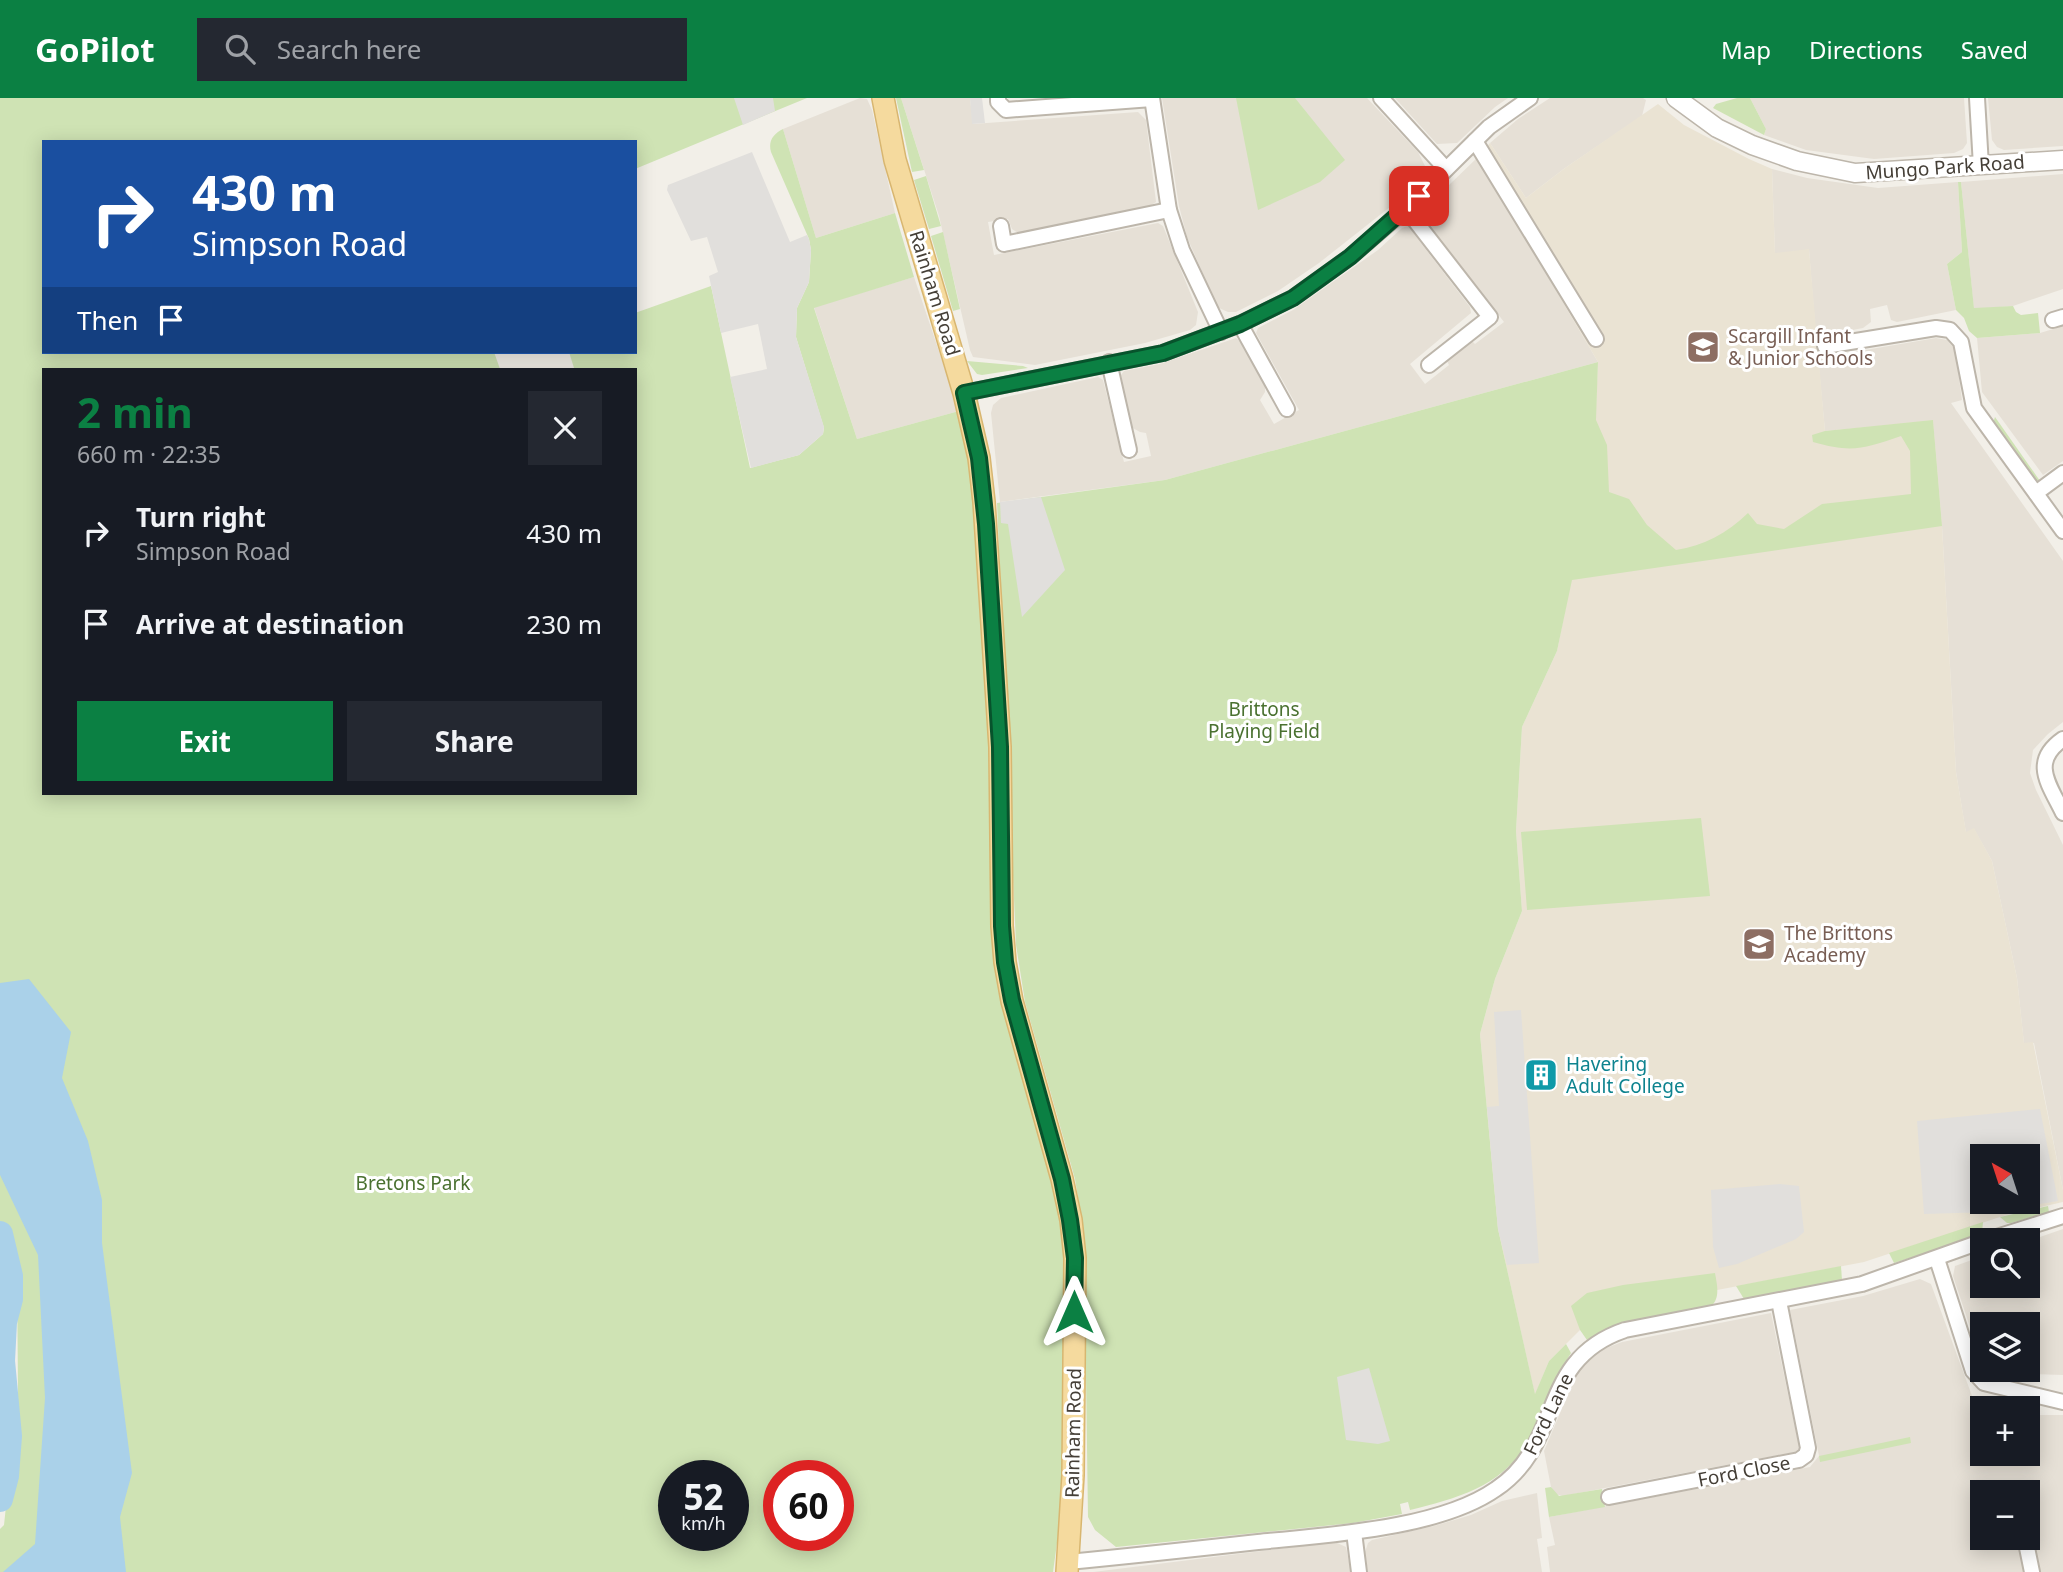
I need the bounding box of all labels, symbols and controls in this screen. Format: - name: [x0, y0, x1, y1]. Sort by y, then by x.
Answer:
- search box: [197, 18, 687, 81]
- text: GoPilot: [35, 27, 155, 72]
- icon: search: [221, 30, 259, 68]
- text: Search here: [277, 31, 421, 67]
- text: Map: [1721, 33, 1771, 66]
- text: Directions: [1809, 33, 1923, 66]
- text: Saved: [1961, 33, 2028, 66]
- street label: Mungo Park Road: [1864, 148, 2026, 186]
- text: 430 m: [192, 159, 337, 225]
- pin: [1389, 166, 1449, 226]
- icon: right: [77, 168, 168, 259]
- icon: arrive: [1400, 177, 1438, 215]
- text: Simpson Road: [192, 222, 407, 265]
- street label: Rainham Road: [904, 227, 966, 359]
- icon: arrive: [152, 301, 190, 339]
- text: Then: [77, 302, 138, 338]
- place label: Scargill Infant & Junior Schools: [1728, 323, 1873, 371]
- school or university icon: Scargill Infant & Junior Schools: [1684, 328, 1722, 366]
- text: 2 min: [77, 383, 193, 440]
- button: close: [528, 391, 602, 465]
- text: 660 m · 22:35: [77, 438, 221, 470]
- text: Turn right: [136, 499, 266, 535]
- icon: right: [77, 514, 115, 552]
- text: 430 m: [526, 515, 602, 551]
- text: Simpson Road: [136, 535, 291, 567]
- icon: arrive: [77, 605, 115, 643]
- text: Arrive at destination: [136, 606, 405, 642]
- text: 230 m: [526, 606, 602, 642]
- park label: Brittons Playing Field: [1208, 696, 1320, 744]
- button: Exit: [77, 701, 333, 781]
- button: Share: [347, 701, 602, 781]
- place label: The Brittons Academy: [1784, 920, 1893, 968]
- school or university icon: The Brittons Academy: [1740, 925, 1778, 963]
- place label: Havering Adult College: [1566, 1051, 1685, 1099]
- building icon: Havering Adult College: [1522, 1056, 1560, 1094]
- north arrow: [1970, 1144, 2040, 1214]
- map controls: [1970, 1144, 2040, 1550]
- park label: Bretons Park: [356, 1170, 470, 1196]
- button: search: [1970, 1228, 2040, 1298]
- position arrow: [1037, 1275, 1111, 1349]
- button: layers: [1970, 1312, 2040, 1382]
- street label: Rainham Road: [1059, 1368, 1087, 1498]
- street label: Ford Lane: [1517, 1369, 1579, 1459]
- button: +: [1970, 1396, 2040, 1466]
- street label: Ford Close: [1696, 1449, 1792, 1493]
- speed limit sign: 60: [763, 1460, 854, 1551]
- text: 52: [683, 1473, 724, 1520]
- button: −: [1970, 1480, 2040, 1550]
- text: km/h: [681, 1511, 726, 1535]

